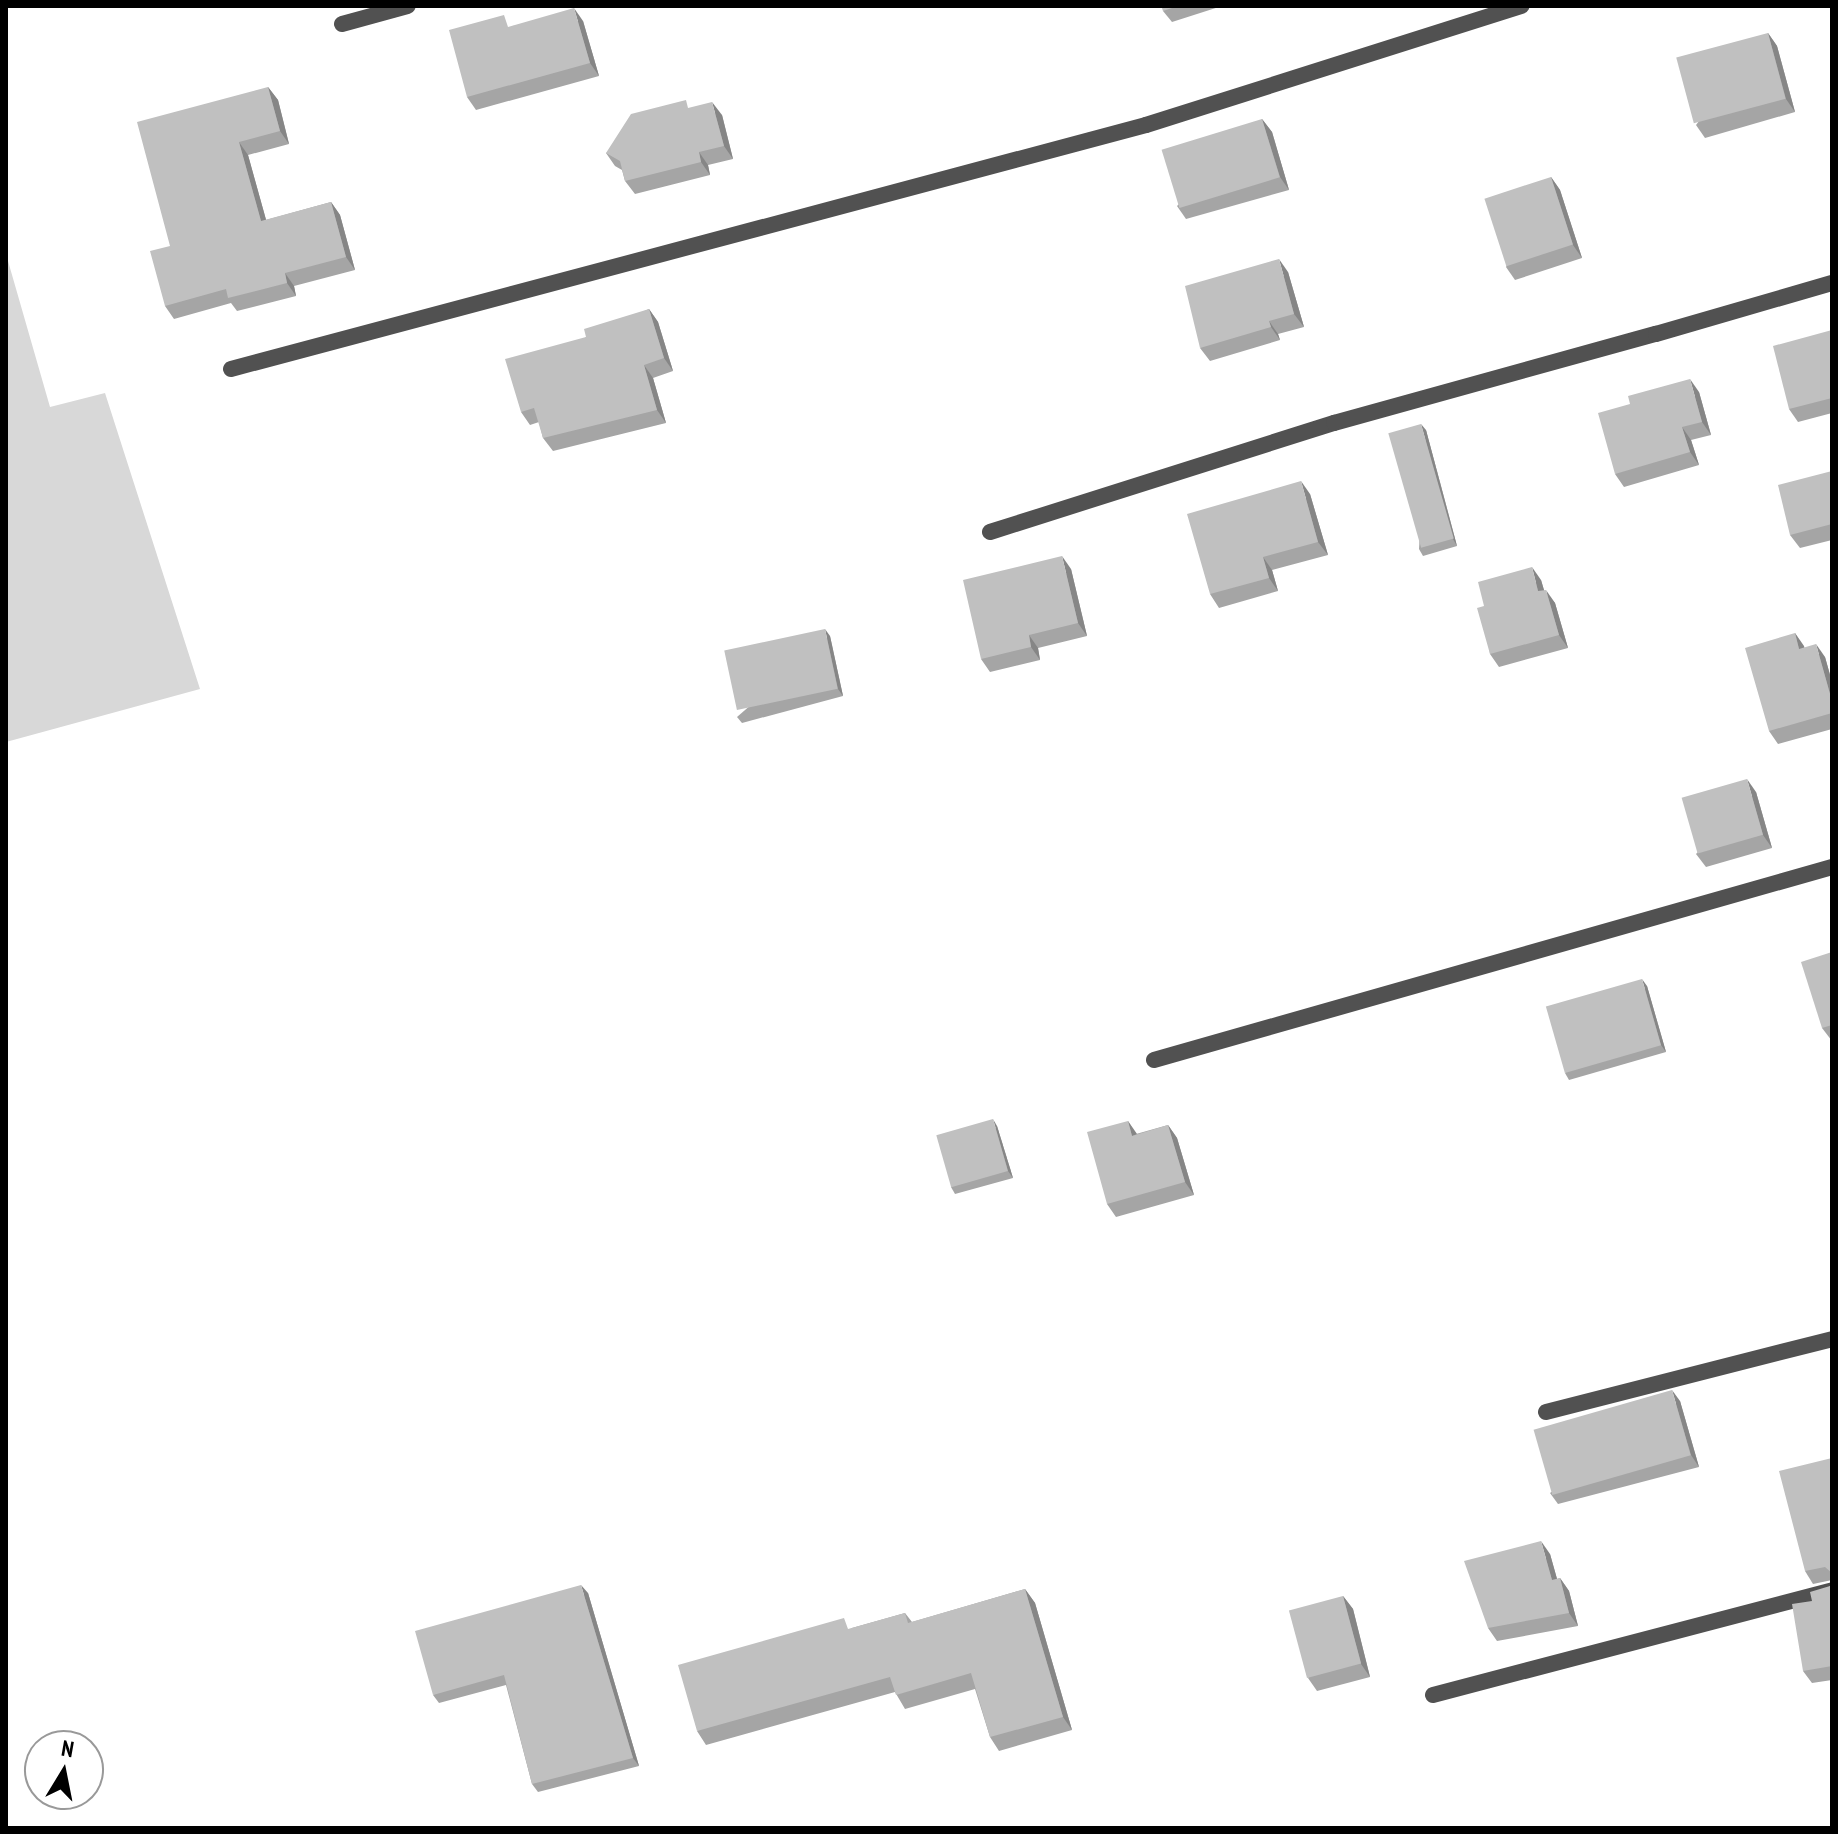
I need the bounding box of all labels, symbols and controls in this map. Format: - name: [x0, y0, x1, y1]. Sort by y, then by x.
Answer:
- north arrow: [24, 1730, 104, 1810]
- text: N: [60, 1734, 76, 1763]

